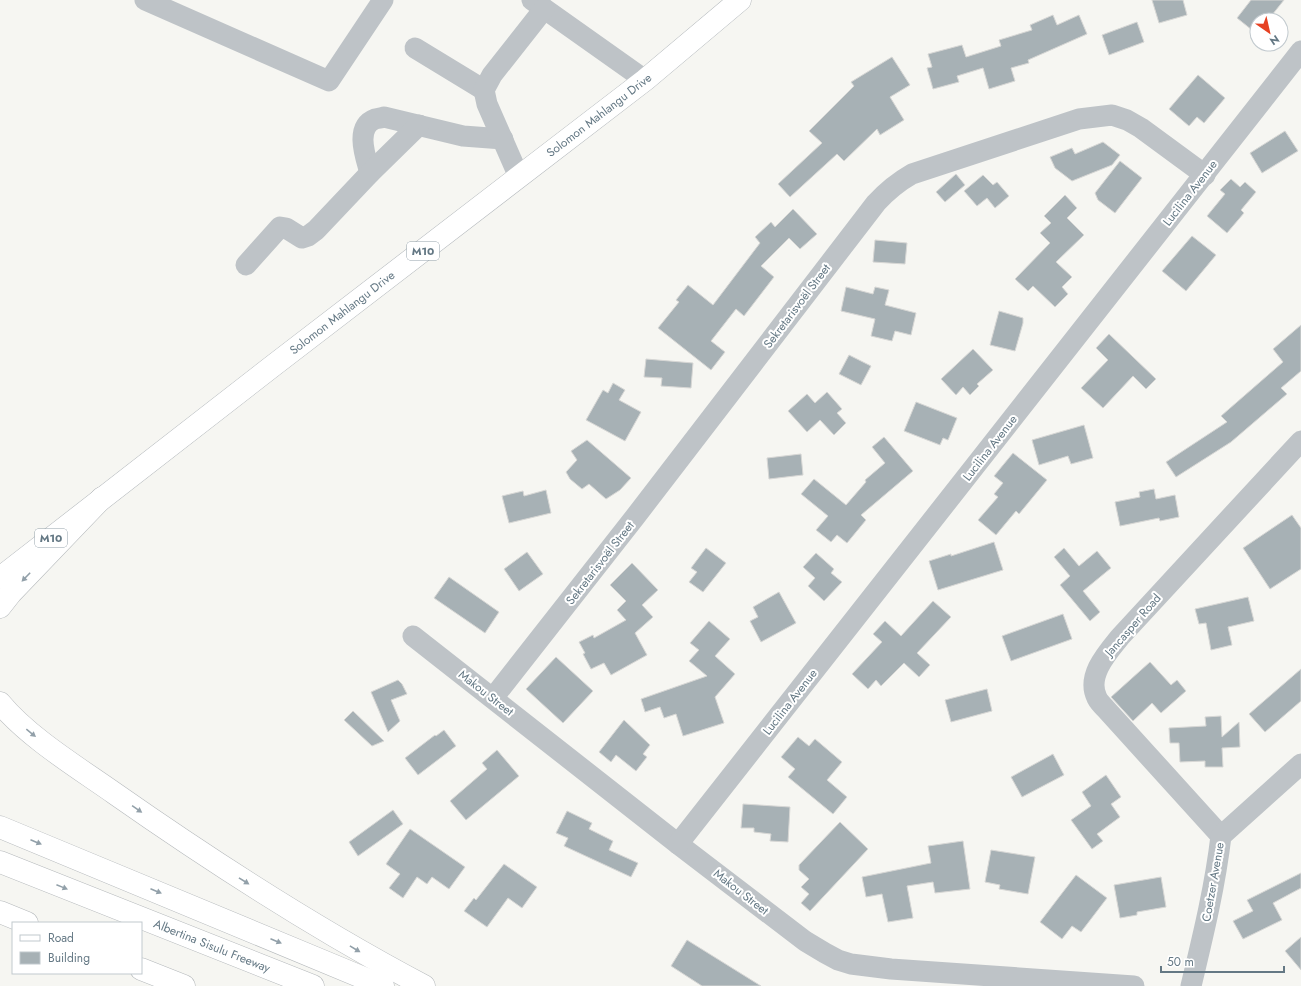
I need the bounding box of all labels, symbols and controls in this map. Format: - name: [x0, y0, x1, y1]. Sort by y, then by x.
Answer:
- north arrow: [1249, 12, 1289, 52]
- text: N: [1266, 31, 1283, 49]
- street label: Solomon Mahlangu Drive: [543, 69, 656, 162]
- street label: Lucilina Avenue: [1159, 156, 1221, 230]
- road number: M10: [407, 242, 439, 260]
- street label: Sekretarisvoël Street: [759, 260, 835, 352]
- street label: Solomon Mahlangu Drive: [286, 266, 399, 359]
- street label: Lucilina Avenue: [959, 411, 1021, 485]
- street label: Sekretarisvoël Street: [562, 517, 638, 609]
- road number: M10: [35, 529, 67, 547]
- one-way arrow: [22, 572, 31, 582]
- street label: Jancasper Road: [1099, 590, 1165, 662]
- street label: Lucilina Avenue: [759, 665, 821, 739]
- street label: Makou Street: [455, 666, 518, 720]
- one-way arrow: [26, 728, 37, 737]
- one-way arrow: [131, 805, 142, 813]
- one-way arrow: [30, 838, 42, 845]
- street label: Coetzer Avenue: [1197, 841, 1229, 923]
- street label: Makou Street: [710, 865, 773, 919]
- one-way arrow: [238, 878, 250, 885]
- one-way arrow: [57, 884, 69, 890]
- one-way arrow: [151, 889, 163, 895]
- street label: Albertina Sisulu Freeway: [151, 915, 274, 977]
- legend: [12, 922, 142, 974]
- text: Road: [48, 929, 74, 947]
- one-way arrow: [271, 939, 283, 945]
- one-way arrow: [349, 945, 361, 952]
- scale bar: [1161, 948, 1284, 974]
- text: Building: [48, 949, 90, 967]
- text: 50 m: [1167, 953, 1194, 971]

